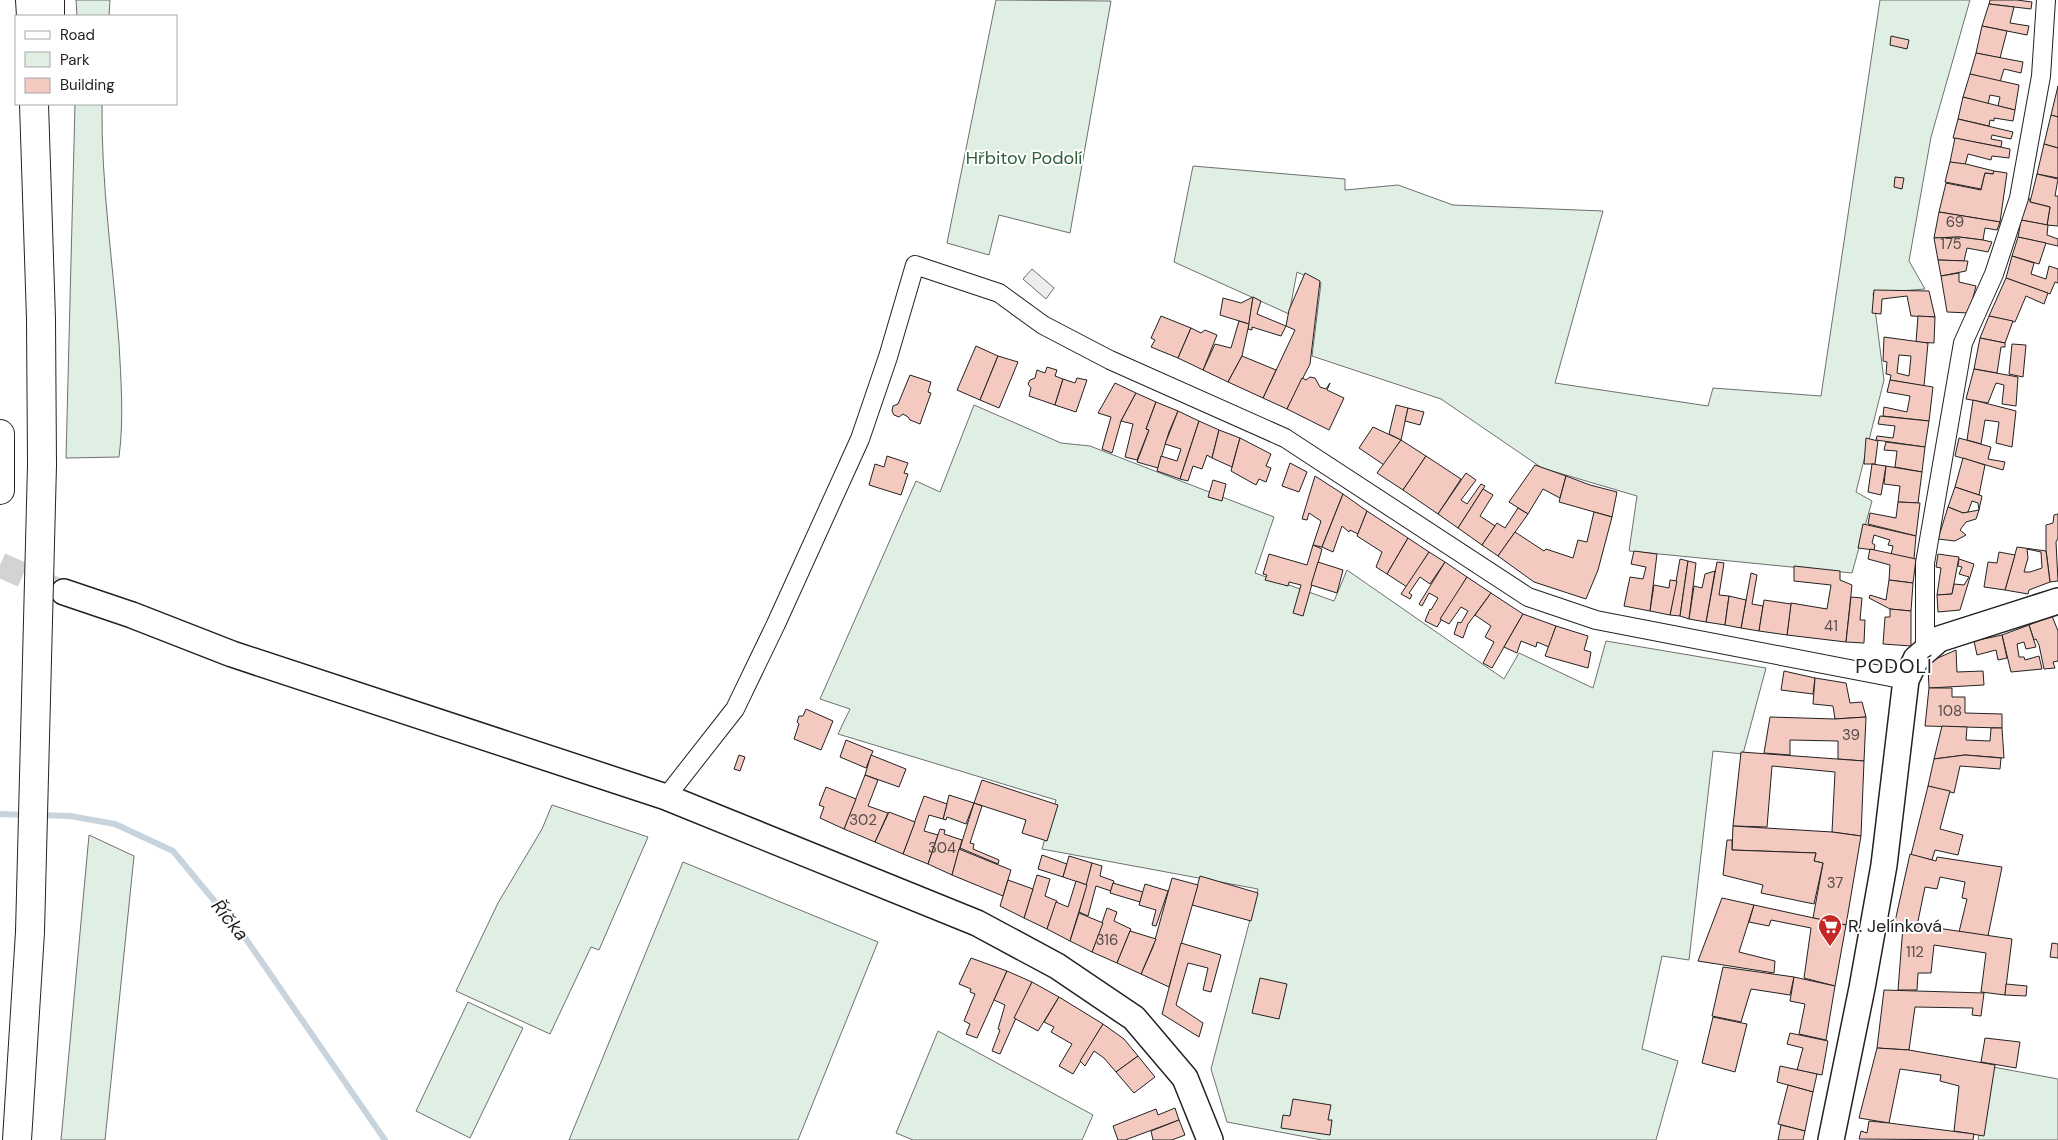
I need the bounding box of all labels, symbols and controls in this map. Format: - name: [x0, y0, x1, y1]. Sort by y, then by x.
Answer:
- legend: [15, 15, 178, 105]
- text: Road: [60, 25, 95, 45]
- text: Park: [60, 50, 90, 70]
- text: Building: [60, 75, 115, 95]
- park label: Hřbitov Podolí: [966, 146, 1082, 170]
- house number: 69: [1946, 212, 1964, 232]
- house number: 175: [1940, 234, 1962, 254]
- house number: 41: [1824, 616, 1838, 636]
- district label: PODOLÍ: [1855, 653, 1933, 679]
- house number: 108: [1938, 701, 1962, 721]
- house number: 39: [1842, 725, 1860, 745]
- house number: 302: [849, 810, 877, 830]
- house number: 304: [928, 838, 956, 858]
- house number: 37: [1827, 873, 1843, 893]
- water label: Říčka: [206, 894, 254, 946]
- supermarket icon: R. Jelínková: [1817, 913, 1843, 947]
- place label: R. Jelínková: [1848, 914, 1942, 938]
- house number: 316: [1096, 930, 1118, 950]
- house number: 112: [1906, 942, 1924, 962]

